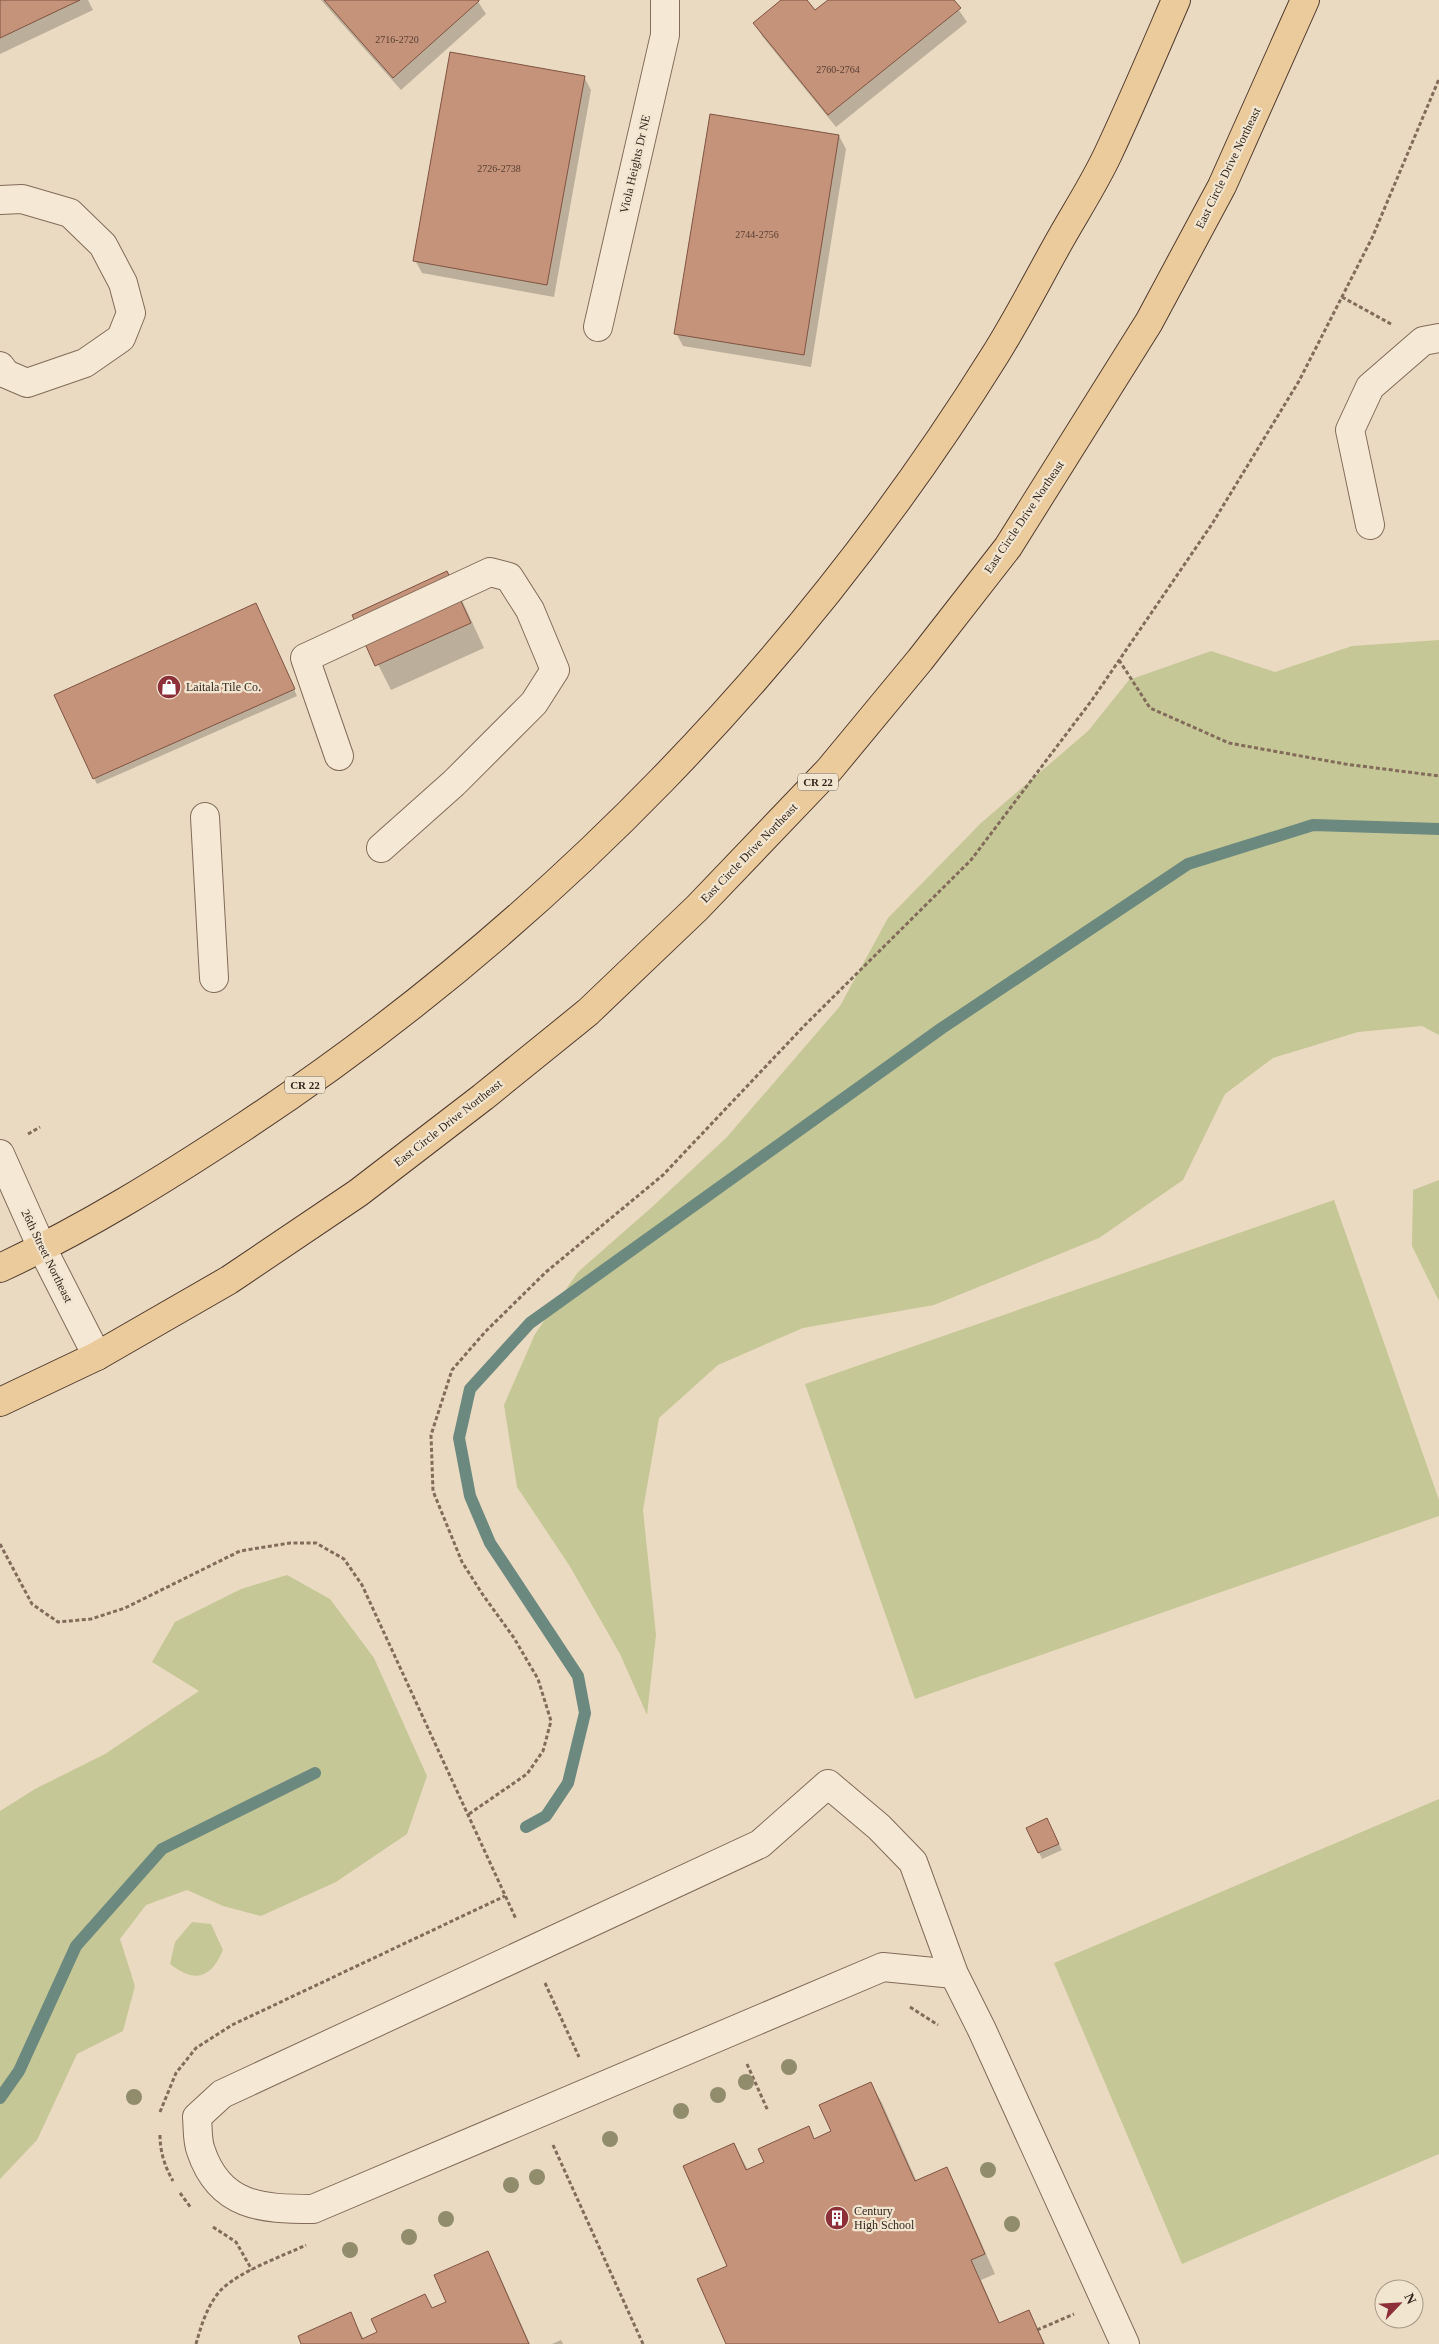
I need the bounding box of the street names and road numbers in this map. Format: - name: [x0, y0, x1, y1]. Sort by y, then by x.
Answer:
- street label: East Circle Drive Northeast: [1193, 105, 1264, 231]
- street label: Viola Heights Dr NE: [617, 113, 653, 215]
- street label: East Circle Drive Northeast: [981, 457, 1067, 576]
- road number: CR 22: [798, 774, 838, 790]
- street label: East Circle Drive Northeast: [698, 800, 801, 906]
- road number: CR 22: [285, 1076, 325, 1094]
- street label: East Circle Drive Northeast: [391, 1076, 505, 1169]
- street label: 26th Street Northeast: [18, 1207, 76, 1305]

